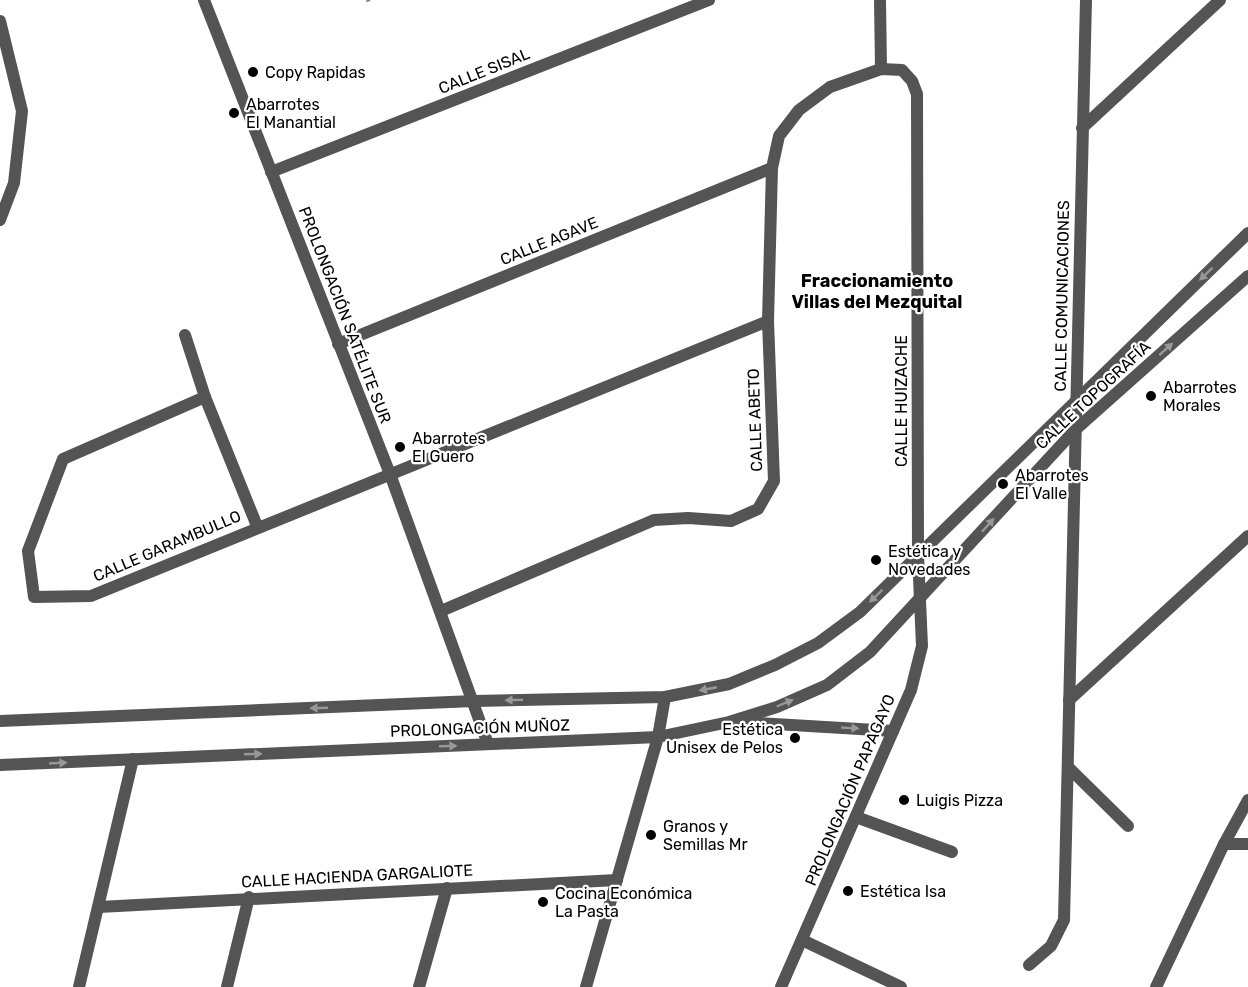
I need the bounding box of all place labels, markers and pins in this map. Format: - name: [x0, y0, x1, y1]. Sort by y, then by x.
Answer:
- place label: Copy Rapidas: [265, 63, 366, 82]
- marker: Copy Rapidas: [246, 65, 260, 79]
- place label: Abarrotes El Manantial: [246, 95, 336, 132]
- marker: Abarrotes El Manantial: [227, 106, 241, 120]
- place label: Abarrotes Morales: [1163, 378, 1237, 415]
- marker: Abarrotes Morales: [1144, 389, 1158, 403]
- place label: Abarrotes El Guero: [412, 429, 486, 466]
- marker: Abarrotes El Guero: [393, 440, 407, 454]
- place label: Abarrotes El Valle: [1015, 466, 1089, 503]
- marker: Abarrotes El Valle: [996, 477, 1010, 491]
- place label: Estética y Novedades: [888, 542, 971, 579]
- marker: Estética y Novedades: [869, 553, 883, 567]
- place label: Estética Unisex de Pelos: [666, 720, 783, 757]
- marker: Estética Unisex de Pelos: [788, 731, 802, 745]
- place label: Luigis Pizza: [916, 791, 1003, 810]
- marker: Luigis Pizza: [897, 793, 911, 807]
- place label: Granos y Semillas Mr: [663, 817, 747, 854]
- marker: Granos y Semillas Mr: [644, 828, 658, 842]
- place label: Estética Isa: [860, 882, 946, 901]
- place label: Cocina Económica La Pasta: [555, 884, 692, 921]
- marker: Estética Isa: [841, 884, 855, 898]
- marker: Cocina Económica La Pasta: [536, 895, 550, 909]

